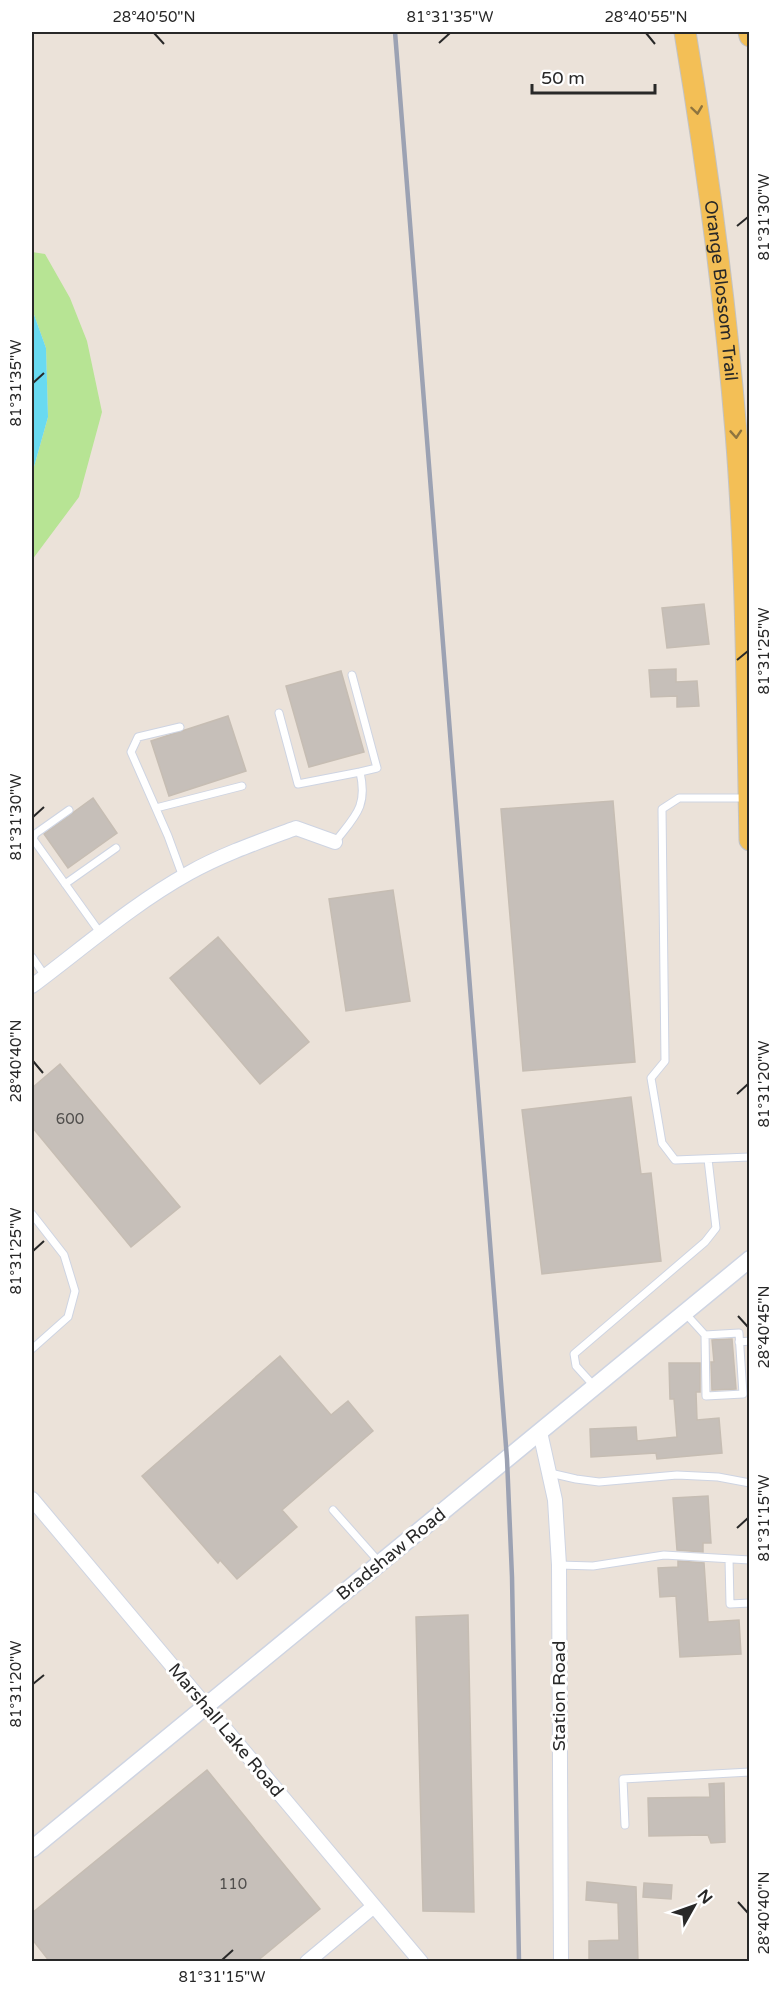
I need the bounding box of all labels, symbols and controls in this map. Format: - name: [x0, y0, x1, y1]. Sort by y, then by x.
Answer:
- text: 28°40'50"N: [112, 8, 196, 26]
- text: 81°31'35"W: [407, 8, 493, 26]
- text: 28°40'55"N: [604, 8, 688, 26]
- scale bar: [532, 57, 655, 95]
- text: 50 m: [541, 67, 585, 89]
- one-way arrow: [691, 105, 703, 115]
- text: 81°31'30"W: [755, 174, 773, 260]
- street label: Orange Blossom Trail: [700, 199, 742, 382]
- text: 81°31'35"W: [7, 340, 25, 426]
- one-way arrow: [729, 429, 742, 439]
- text: 81°31'25"W: [755, 608, 773, 694]
- text: 81°31'30"W: [7, 774, 25, 860]
- text: 28°40'40"N: [7, 1019, 25, 1103]
- text: 81°31'20"W: [755, 1041, 773, 1127]
- house number: 600: [56, 1110, 84, 1128]
- text: 81°31'25"W: [7, 1208, 25, 1294]
- text: 28°40'45"N: [755, 1285, 773, 1369]
- text: 81°31'15"W: [755, 1475, 773, 1561]
- street label: Bradshaw Road: [332, 1503, 450, 1605]
- text: 81°31'20"W: [7, 1641, 25, 1727]
- street label: Station Road: [548, 1641, 570, 1751]
- street label: Marshall Lake Road: [164, 1659, 288, 1801]
- text: 28°40'40"N: [755, 1871, 773, 1955]
- house number: 110: [219, 1875, 247, 1893]
- north arrow: [664, 1876, 724, 1936]
- text: N: [693, 1886, 717, 1908]
- text: 81°31'15"W: [179, 1968, 265, 1986]

